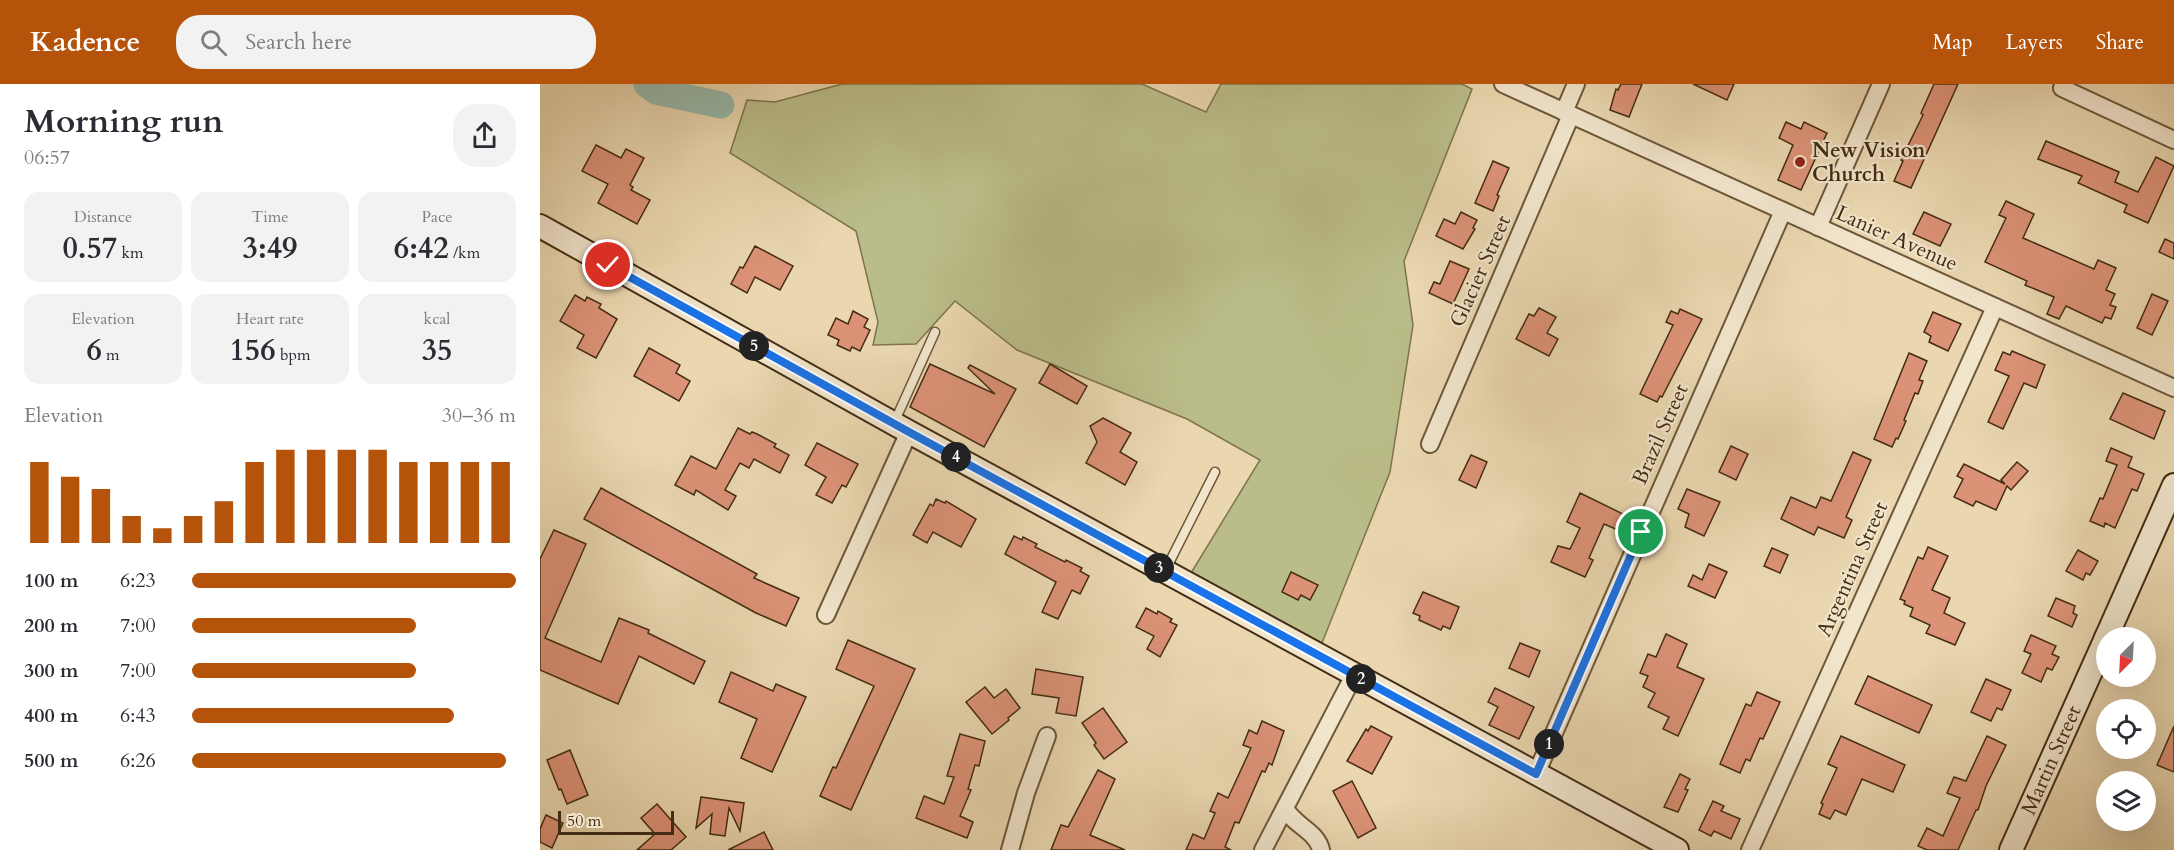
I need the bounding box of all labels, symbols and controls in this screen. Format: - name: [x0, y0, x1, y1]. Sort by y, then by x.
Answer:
- search box: [176, 15, 596, 69]
- text: Kadence: [30, 23, 140, 61]
- icon: search: [197, 26, 230, 59]
- text: Search here: [245, 27, 352, 57]
- text: Map: [1933, 28, 1973, 57]
- text: Layers: [2006, 28, 2063, 57]
- text: Share: [2096, 28, 2144, 57]
- text: Morning run: [24, 99, 224, 144]
- button: share: [453, 104, 516, 167]
- place label: New Vision Church: [1812, 136, 1926, 189]
- text: 06:57: [24, 144, 70, 171]
- marker: New Vision Church: [1793, 155, 1807, 169]
- street label: Lanier Avenue: [1831, 199, 1962, 278]
- text: Distance: [74, 206, 132, 228]
- text: Time: [251, 206, 289, 228]
- text: Pace: [422, 206, 452, 228]
- street label: Glacier Street: [1443, 210, 1518, 332]
- text: 0.57: [62, 228, 117, 269]
- text: 3:49: [243, 228, 297, 269]
- text: 6:42: [394, 228, 449, 269]
- pin: [582, 239, 633, 290]
- text: km: [117, 242, 144, 264]
- text: /km: [449, 242, 480, 264]
- icon: check: [591, 248, 624, 281]
- text: Elevation: [71, 308, 135, 330]
- text: Heart rate: [236, 308, 304, 330]
- text: kcal: [424, 308, 450, 330]
- text: 6: [86, 330, 102, 371]
- text: 156: [229, 330, 276, 371]
- text: 35: [422, 330, 452, 371]
- pin: 5: [739, 331, 769, 361]
- text: 5: [750, 335, 758, 357]
- text: m: [102, 344, 120, 366]
- text: bpm: [276, 344, 311, 366]
- street label: Brazil Street: [1625, 379, 1696, 489]
- text: Elevation: [24, 402, 103, 429]
- text: 30–36 m: [442, 402, 516, 429]
- pin: 4: [941, 442, 971, 472]
- text: 4: [952, 446, 960, 468]
- street label: Argentina Street: [1810, 496, 1895, 642]
- pin: [1615, 506, 1666, 557]
- icon: arrive: [1624, 515, 1657, 548]
- pin: 3: [1144, 553, 1174, 583]
- text: 3: [1155, 557, 1163, 579]
- text: 100 m: [24, 567, 79, 594]
- text: 6:23: [120, 567, 156, 594]
- text: 200 m: [24, 612, 79, 639]
- text: 7:00: [120, 612, 156, 639]
- north arrow: [2096, 627, 2156, 687]
- map controls: [2096, 627, 2156, 831]
- text: 300 m: [24, 657, 79, 684]
- text: 7:00: [120, 657, 156, 684]
- pin: 2: [1346, 664, 1376, 694]
- text: 2: [1357, 668, 1365, 690]
- button: locate: [2096, 699, 2156, 759]
- street label: Martin Street: [2014, 700, 2089, 820]
- text: 400 m: [24, 702, 79, 729]
- text: 6:43: [120, 702, 156, 729]
- pin: 1: [1534, 729, 1564, 759]
- text: 1: [1545, 733, 1553, 755]
- text: 500 m: [24, 747, 79, 774]
- text: 6:26: [120, 747, 156, 774]
- button: layers: [2096, 771, 2156, 831]
- scale bar: [558, 808, 674, 836]
- text: 50 m: [567, 810, 601, 832]

